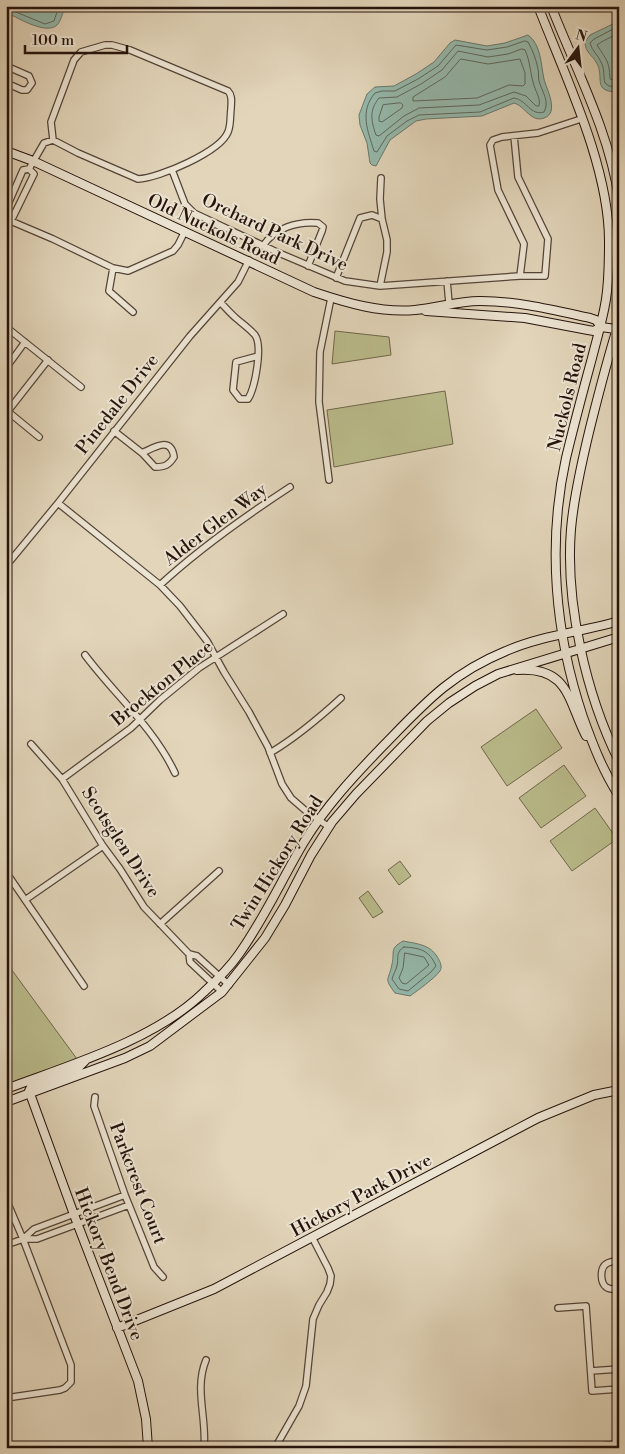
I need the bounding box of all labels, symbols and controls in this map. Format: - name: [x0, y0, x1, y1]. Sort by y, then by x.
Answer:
- scale bar: [25, 22, 128, 54]
- north arrow: [552, 22, 602, 72]
- text: N: [573, 26, 589, 47]
- text: 100 m: [32, 31, 74, 50]
- street label: Orchard Park Drive: [198, 188, 352, 276]
- street label: Old Nuckols Road: [144, 189, 285, 271]
- street label: Nuckols Road: [543, 340, 592, 454]
- street label: Pinedale Drive: [71, 349, 164, 459]
- street label: Alder Glen Way: [158, 478, 272, 571]
- street label: Brockton Place: [106, 635, 218, 732]
- street label: Scotsglen Drive: [76, 782, 165, 902]
- street label: Twin Hickory Road: [227, 791, 329, 935]
- street label: Parkcrest Court: [104, 1119, 172, 1248]
- street label: Hickory Park Drive: [287, 1149, 436, 1242]
- street label: Hickory Bend Drive: [69, 1185, 148, 1344]

